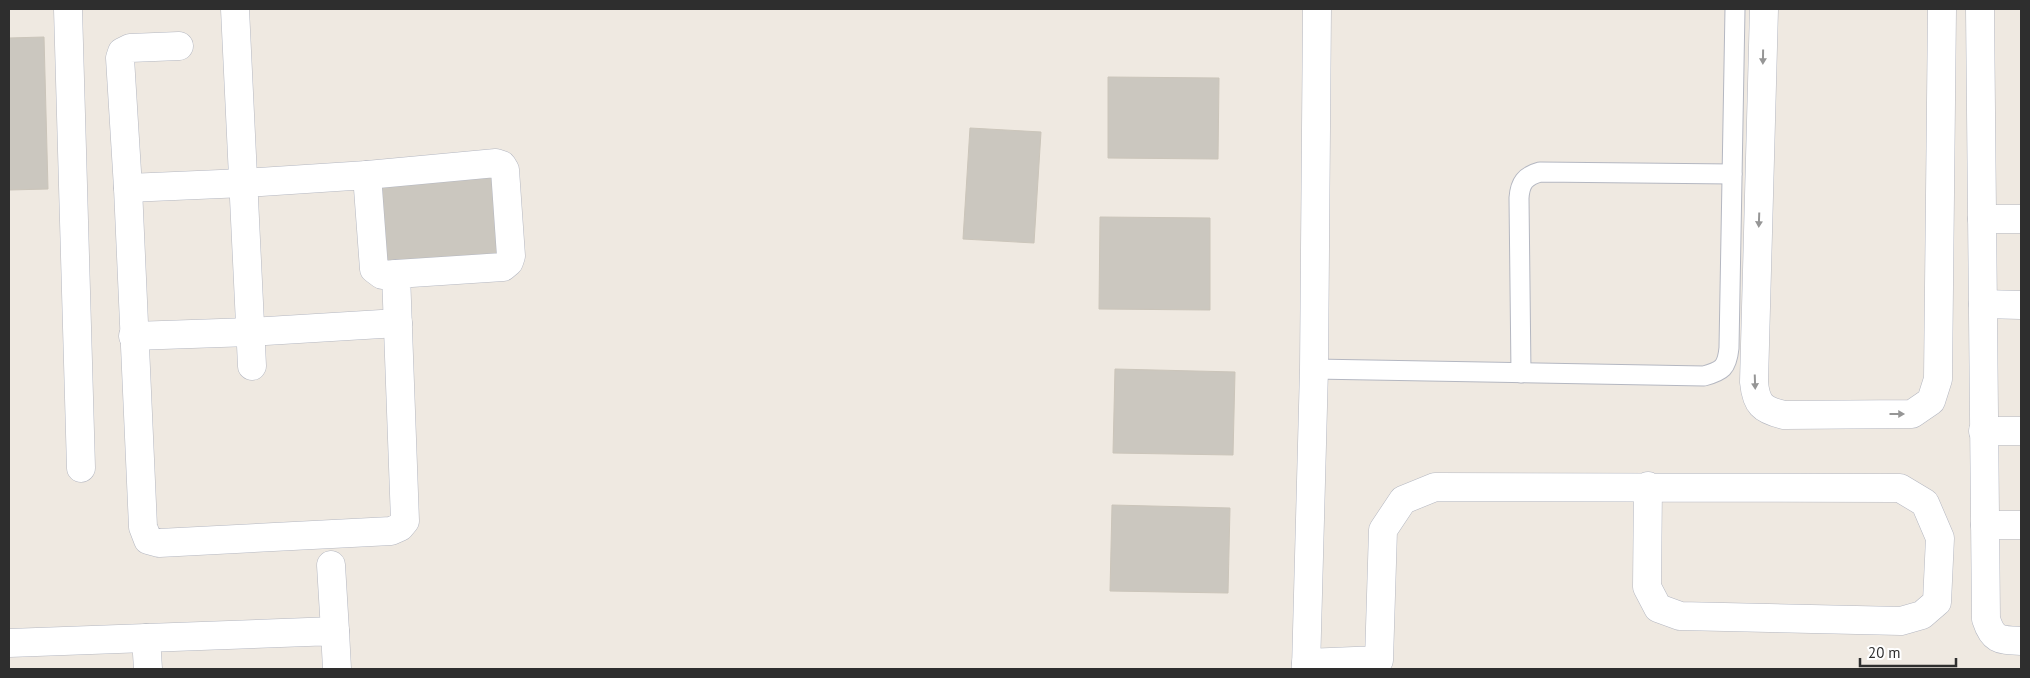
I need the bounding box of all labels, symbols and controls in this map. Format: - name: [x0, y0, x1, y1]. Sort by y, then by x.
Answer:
- one-way arrow: [1759, 50, 1767, 66]
- one-way arrow: [1754, 212, 1762, 228]
- one-way arrow: [1751, 375, 1759, 391]
- one-way arrow: [1889, 410, 1905, 418]
- scale bar: [1860, 636, 1956, 668]
- text: 20 m: [1868, 643, 1901, 662]

